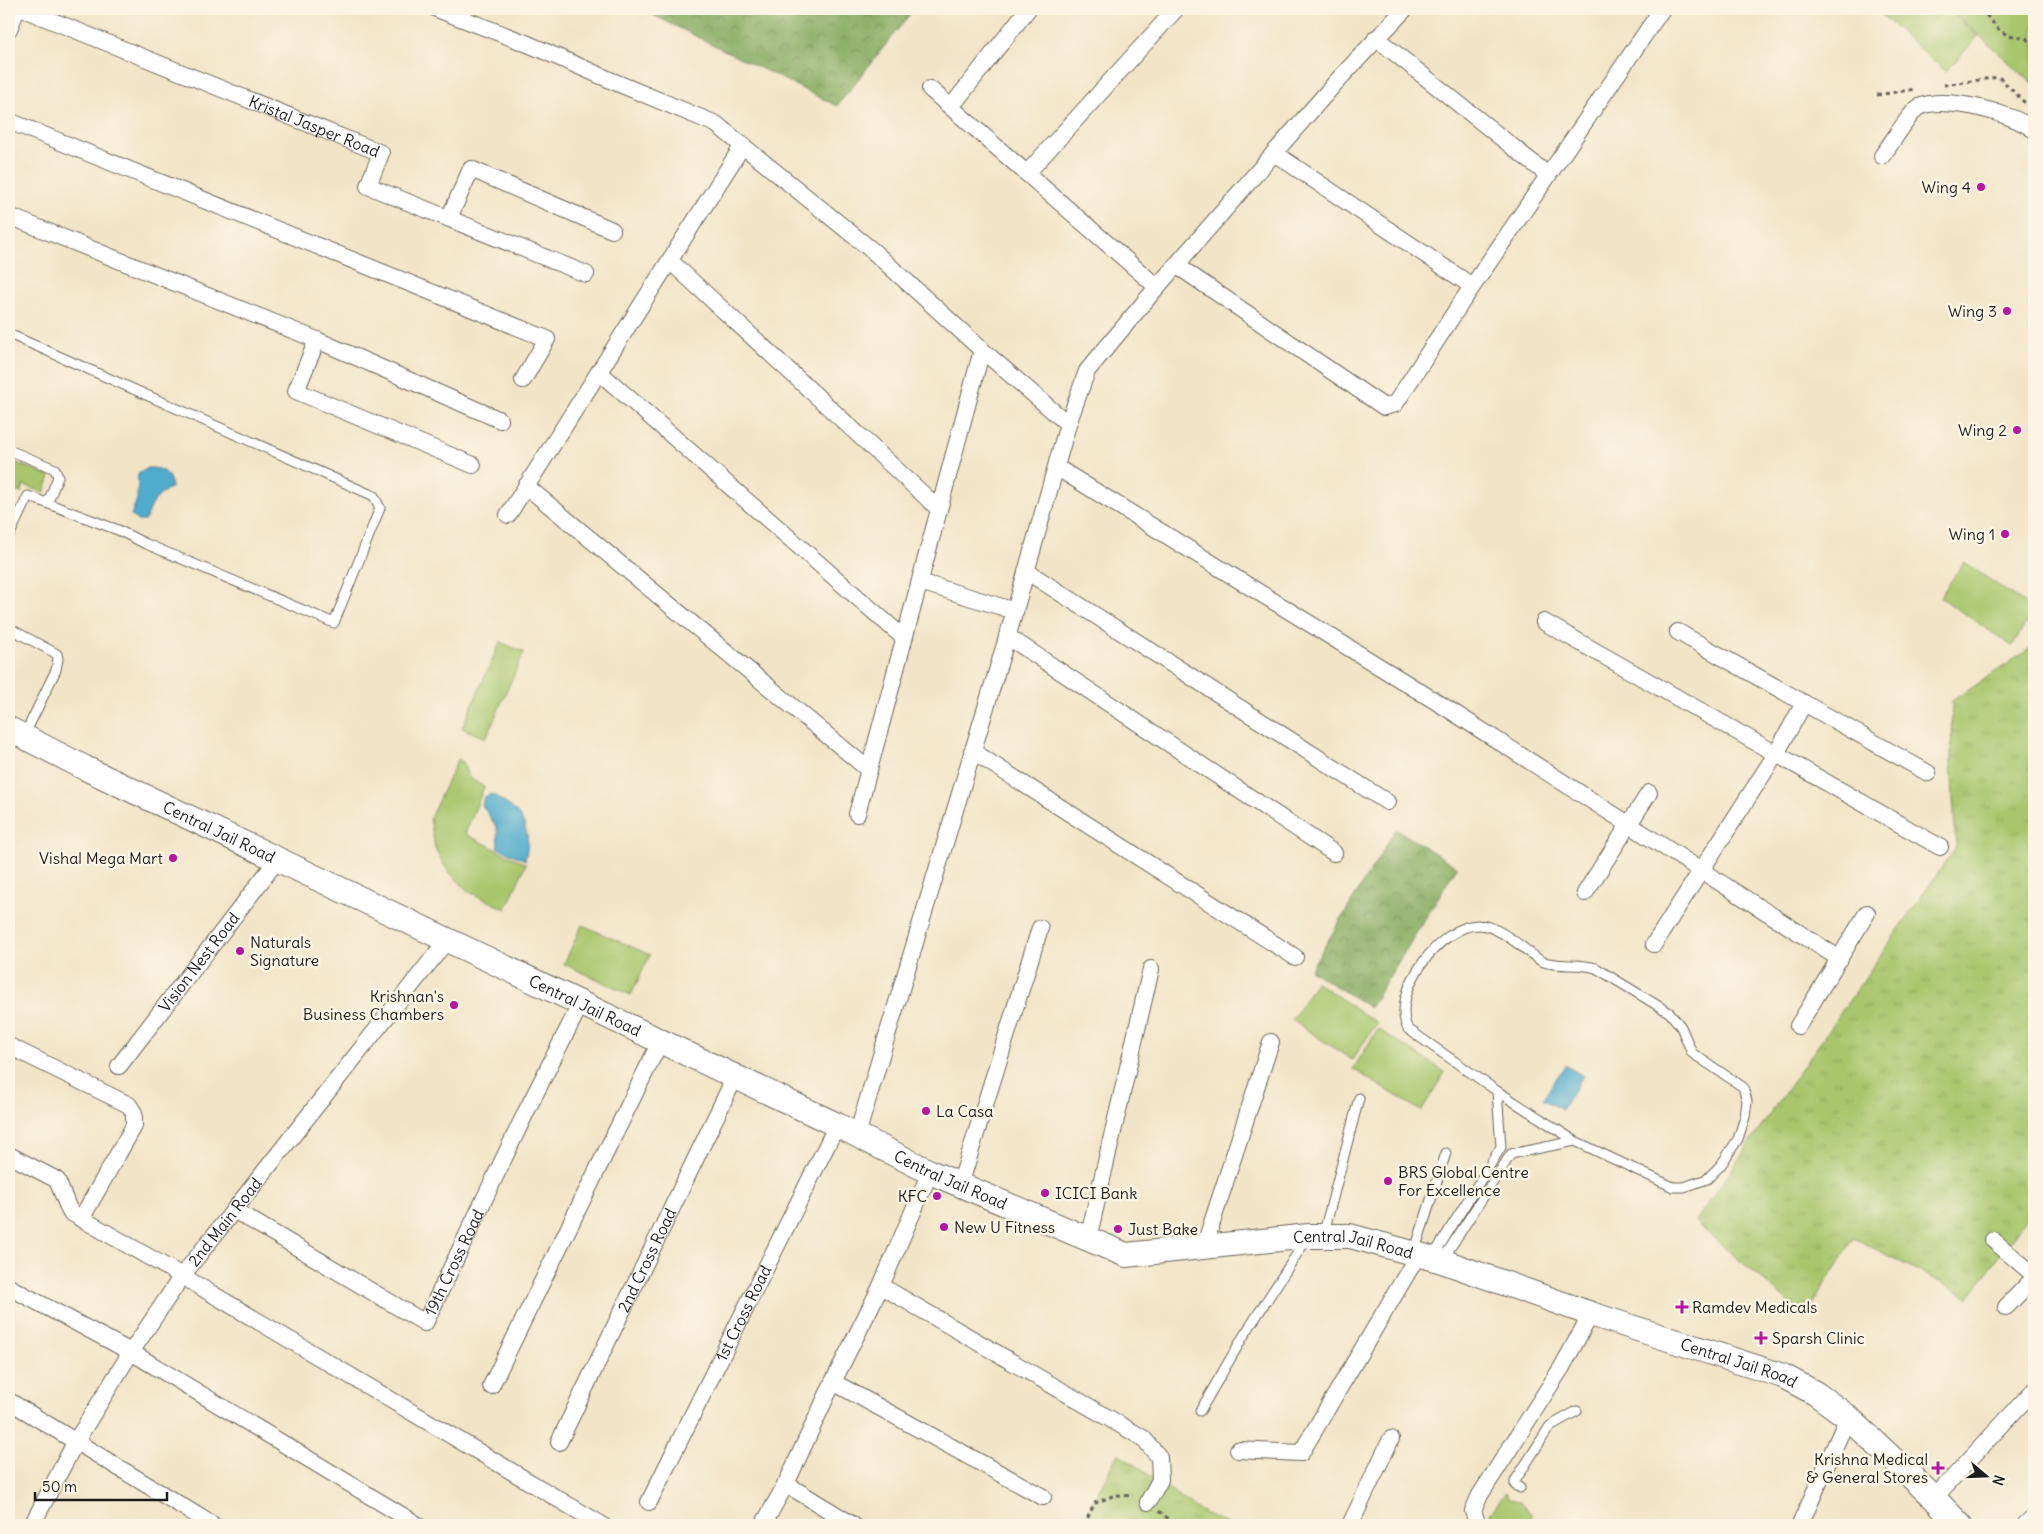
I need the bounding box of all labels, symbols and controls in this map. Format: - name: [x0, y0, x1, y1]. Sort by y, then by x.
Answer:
- street label: Kristal Jasper Road: [246, 91, 383, 161]
- place label: Wing 4: [1922, 177, 1971, 197]
- marker: Wing 4: [1975, 181, 1987, 193]
- place label: Wing 3: [1948, 301, 1997, 321]
- marker: Wing 3: [2001, 305, 2013, 317]
- place label: Wing 2: [1958, 420, 2007, 440]
- marker: Wing 2: [2011, 424, 2023, 436]
- place label: Wing 1: [1949, 524, 1995, 544]
- marker: Wing 1: [1999, 528, 2011, 540]
- street label: Central Jail Road: [160, 797, 279, 867]
- place label: Vishal Mega Mart: [39, 848, 164, 868]
- marker: Vishal Mega Mart: [167, 852, 179, 864]
- street label: Vision Nest Road: [154, 908, 243, 1016]
- place label: Naturals Signature: [250, 932, 319, 970]
- marker: Naturals Signature: [234, 945, 246, 957]
- street label: Central Jail Road: [526, 970, 644, 1041]
- place label: Krishnan's Business Chambers: [303, 986, 444, 1024]
- marker: Krishnan's Business Chambers: [448, 999, 460, 1011]
- place label: La Casa: [936, 1101, 994, 1121]
- marker: La Casa: [920, 1105, 932, 1117]
- street label: Central Jail Road: [891, 1145, 1010, 1214]
- place label: BRS Global Centre For Excellence: [1398, 1162, 1529, 1200]
- street label: 2nd Main Road: [184, 1173, 266, 1270]
- marker: BRS Global Centre For Excellence: [1382, 1175, 1394, 1187]
- place label: ICICI Bank: [1055, 1183, 1137, 1203]
- place label: KFC: [898, 1186, 927, 1206]
- marker: ICICI Bank: [1039, 1187, 1051, 1199]
- marker: KFC: [931, 1190, 943, 1202]
- street label: 2nd Cross Road: [613, 1205, 680, 1315]
- street label: 19th Cross Road: [420, 1206, 488, 1319]
- place label: New U Fitness: [954, 1217, 1055, 1237]
- place label: Just Bake: [1128, 1219, 1198, 1239]
- marker: New U Fitness: [938, 1221, 950, 1233]
- marker: Just Bake: [1112, 1223, 1124, 1235]
- street label: Central Jail Road: [1292, 1226, 1415, 1263]
- street label: 1st Cross Road: [711, 1262, 775, 1364]
- place label: Ramdev Medicals: [1692, 1297, 1817, 1317]
- marker: Ramdev Medicals: [1676, 1301, 1688, 1313]
- place label: Sparsh Clinic: [1772, 1328, 1865, 1348]
- marker: Sparsh Clinic: [1754, 1331, 1768, 1345]
- street label: Central Jail Road: [1678, 1334, 1801, 1392]
- place label: Krishna Medical & General Stores: [1806, 1449, 1928, 1487]
- north arrow: [1960, 1452, 2010, 1502]
- marker: Krishna Medical & General Stores: [1932, 1462, 1944, 1474]
- scale bar: [35, 1469, 168, 1501]
- text: N: [1988, 1473, 2008, 1488]
- text: 50 m: [42, 1477, 77, 1496]

